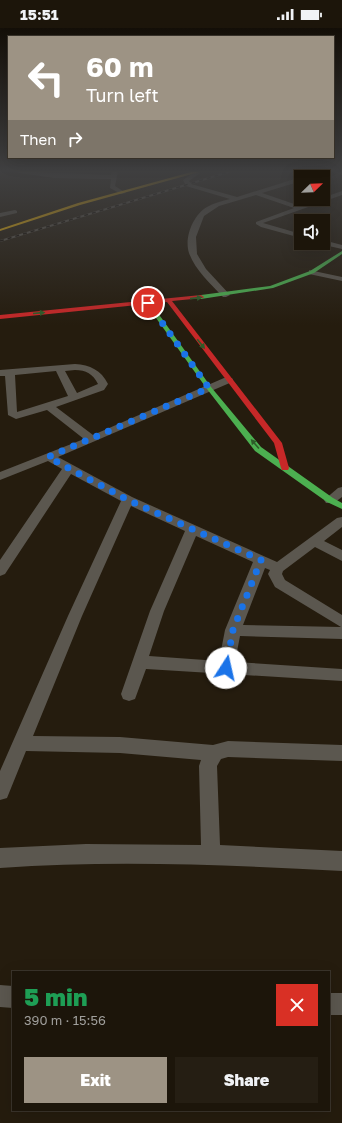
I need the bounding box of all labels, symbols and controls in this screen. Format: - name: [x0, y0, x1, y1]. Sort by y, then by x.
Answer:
- text: 15:51: [20, 5, 59, 23]
- text: 60 m: [86, 50, 153, 83]
- icon: left: [20, 52, 72, 104]
- text: Turn left: [86, 84, 159, 106]
- icon: right: [64, 128, 86, 150]
- text: Then: [20, 130, 56, 148]
- north arrow: [294, 170, 330, 206]
- map controls: [294, 170, 330, 250]
- button: sound: [294, 214, 330, 250]
- pin: [131, 286, 165, 320]
- icon: arrive: [137, 292, 159, 314]
- one-way arrow: [190, 295, 202, 302]
- one-way arrow: [33, 310, 45, 317]
- one-way arrow: [196, 338, 205, 349]
- one-way arrow: [251, 440, 260, 449]
- position arrow: [205, 647, 247, 689]
- text: 5 min: [24, 982, 87, 1011]
- button: close: [276, 984, 318, 1026]
- text: 390 m · 15:56: [24, 1012, 106, 1028]
- button: Exit: [24, 1057, 167, 1103]
- button: Share: [175, 1057, 318, 1103]

